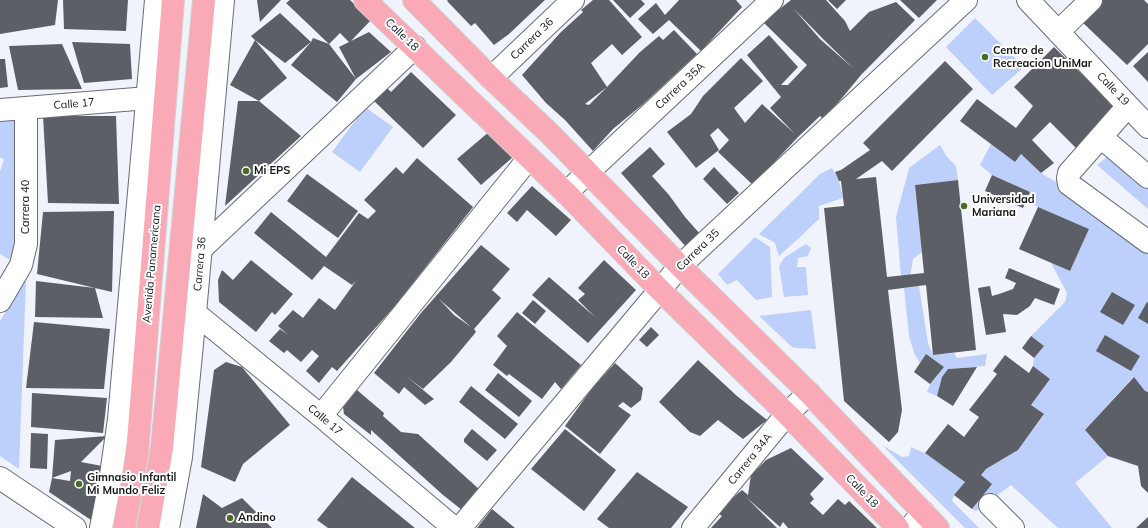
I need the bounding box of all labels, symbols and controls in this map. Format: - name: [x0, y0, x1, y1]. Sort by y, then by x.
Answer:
- street label: Carrera 36: [508, 15, 556, 63]
- street label: Calle 18: [383, 16, 421, 54]
- place label: Centro de Recreacion UniMar: [993, 44, 1092, 70]
- marker: Centro de Recreacion UniMar: [980, 52, 990, 62]
- street label: Carrera 35A: [653, 60, 707, 112]
- street label: Calle 19: [1094, 70, 1132, 108]
- street label: Calle 17: [53, 96, 95, 112]
- place label: Mi EPS: [254, 164, 290, 178]
- marker: Mi EPS: [241, 166, 251, 176]
- street label: Carrera 40: [19, 180, 33, 234]
- place label: Universidad Mariana: [972, 193, 1035, 219]
- marker: Universidad Mariana: [959, 201, 969, 211]
- street label: Avenida Panamericana: [140, 204, 164, 324]
- street label: Carrera 35: [674, 226, 722, 274]
- street label: Carrera 36: [191, 236, 209, 292]
- street label: Calle 18: [614, 243, 652, 281]
- street label: Calle 17: [305, 402, 345, 438]
- street label: Carrera 34A: [725, 431, 775, 487]
- place label: Gimnasio Infantil Mi Mundo Feliz: [87, 471, 176, 497]
- street label: Calle 18: [843, 472, 881, 510]
- marker: Gimnasio Infantil Mi Mundo Feliz: [74, 479, 84, 489]
- place label: Andino: [238, 511, 276, 525]
- marker: Andino: [225, 513, 235, 523]

